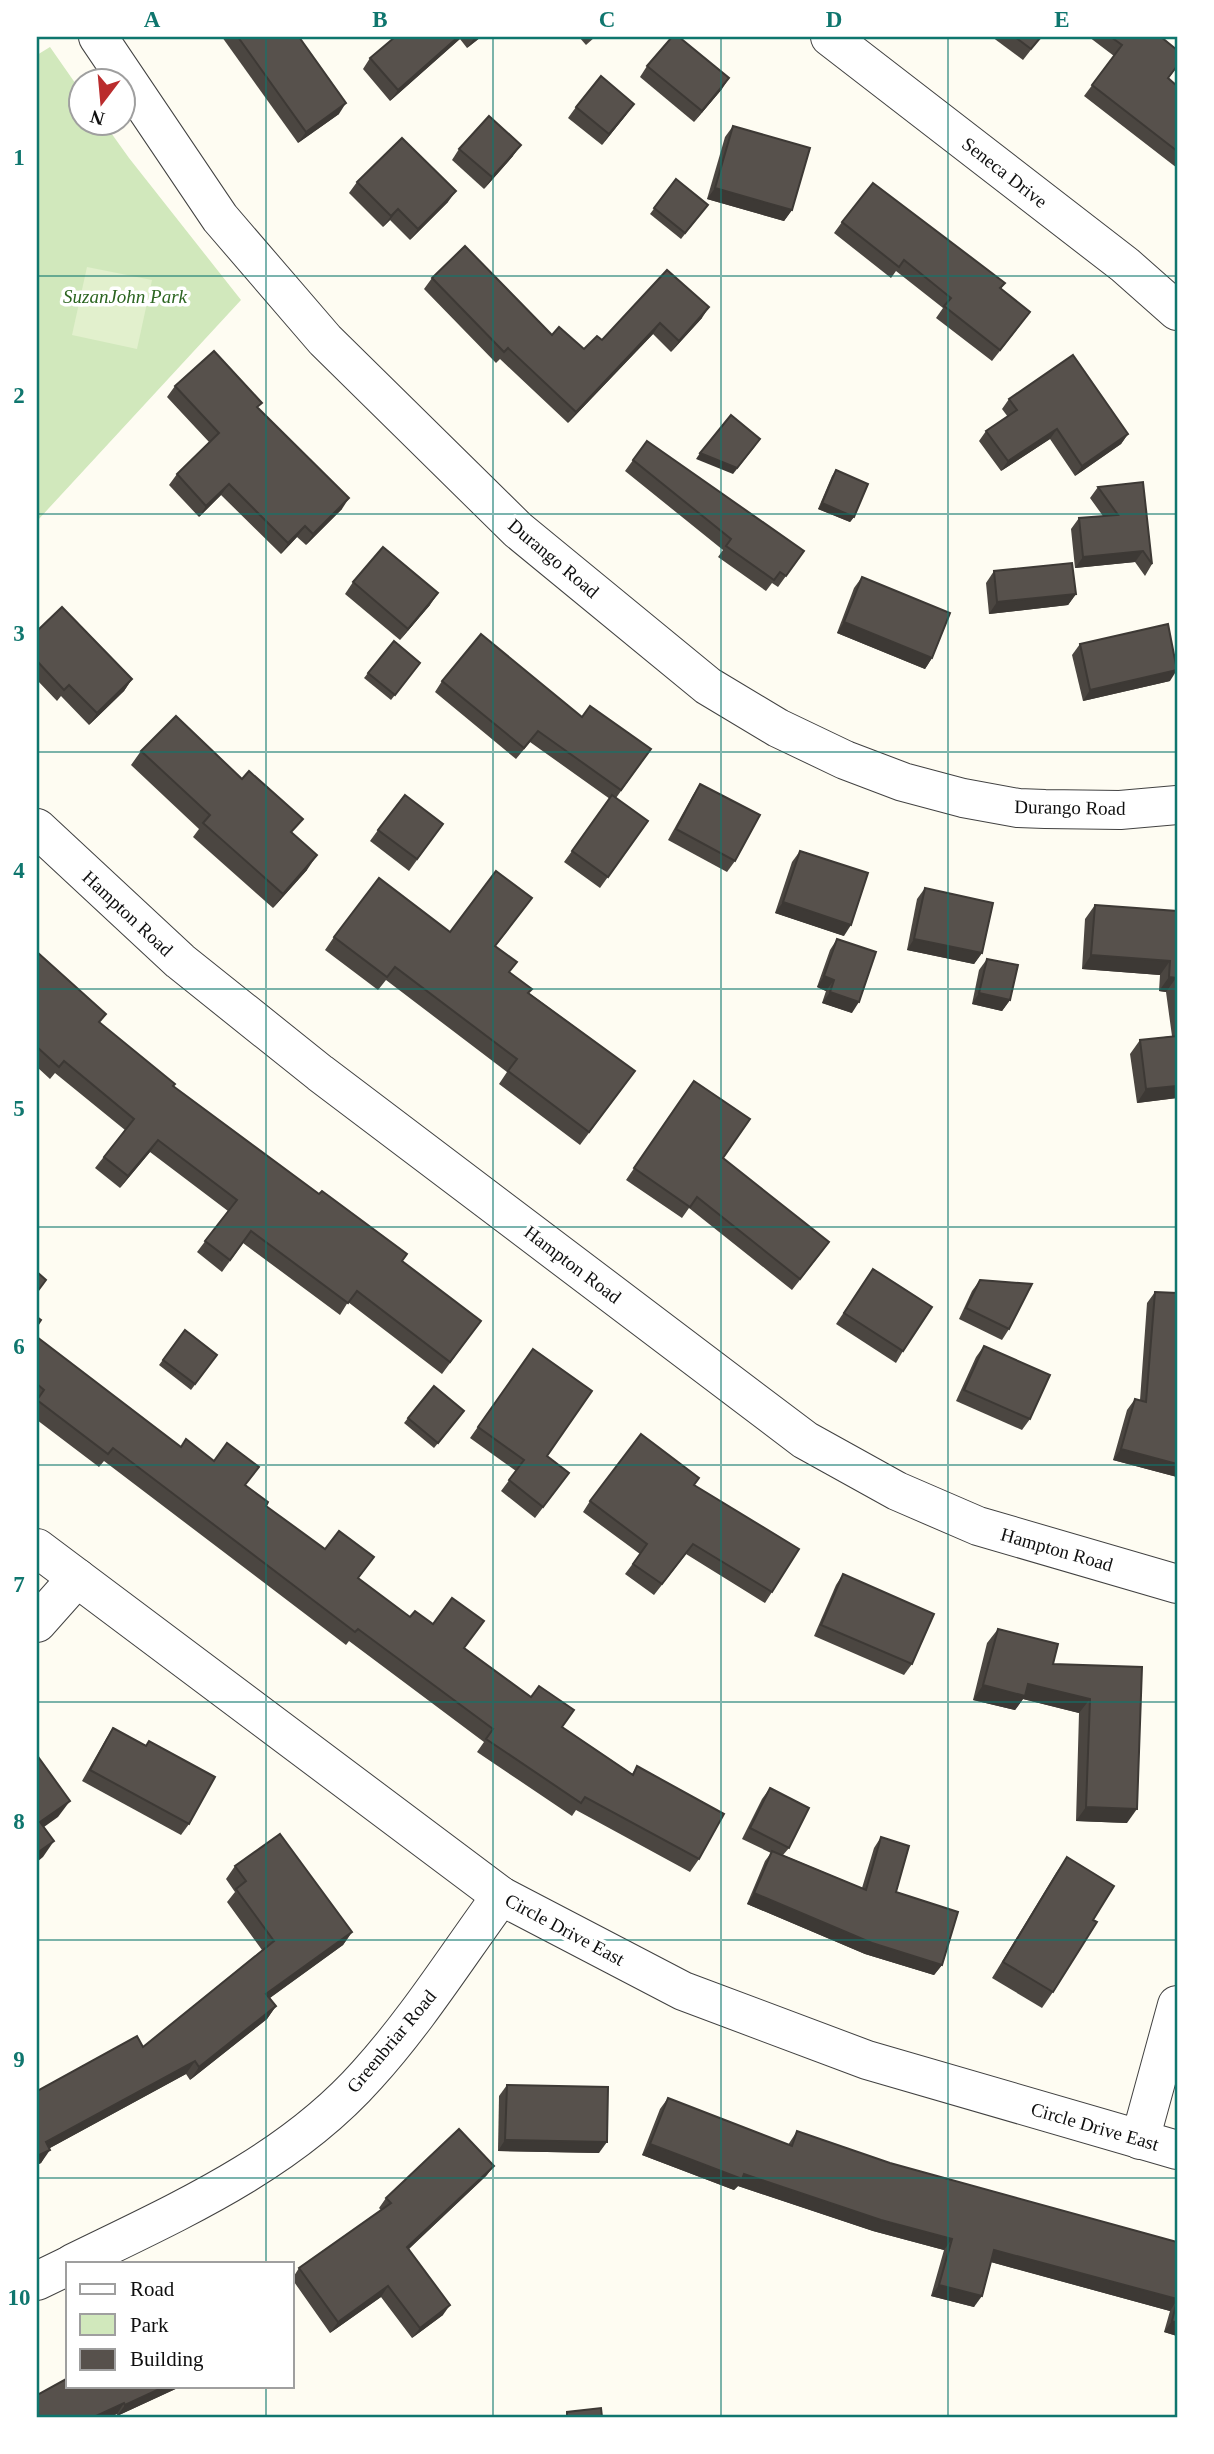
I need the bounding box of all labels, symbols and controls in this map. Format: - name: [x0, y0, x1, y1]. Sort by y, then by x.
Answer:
- text: A: [144, 7, 161, 32]
- text: B: [372, 7, 388, 32]
- text: C: [599, 7, 615, 32]
- text: D: [826, 7, 842, 32]
- text: E: [1054, 7, 1070, 32]
- north arrow: [66, 66, 136, 136]
- text: N: [88, 106, 107, 130]
- street label: Seneca Drive: [958, 133, 1051, 212]
- text: 1: [13, 145, 25, 170]
- park label: SuzanJohn Park: [63, 286, 188, 307]
- text: 2: [13, 383, 25, 408]
- street label: Durango Road: [504, 515, 603, 603]
- text: 3: [13, 621, 25, 646]
- street label: Durango Road: [1014, 796, 1126, 819]
- text: 4: [13, 858, 25, 883]
- street label: Hampton Road: [78, 866, 177, 961]
- text: 5: [13, 1096, 25, 1121]
- street label: Hampton Road: [520, 1221, 626, 1308]
- text: 6: [13, 1334, 25, 1359]
- street label: Hampton Road: [998, 1523, 1116, 1576]
- text: 7: [13, 1572, 25, 1597]
- text: 8: [13, 1809, 25, 1834]
- street label: Circle Drive East: [502, 1889, 629, 1970]
- street label: Greenbriar Road: [342, 1985, 441, 2097]
- text: 9: [13, 2047, 25, 2072]
- street label: Circle Drive East: [1029, 2098, 1162, 2155]
- legend: [66, 2262, 294, 2388]
- text: Road: [130, 2277, 175, 2301]
- text: 10: [8, 2285, 31, 2310]
- text: Park: [130, 2313, 169, 2337]
- text: Building: [130, 2347, 204, 2371]

